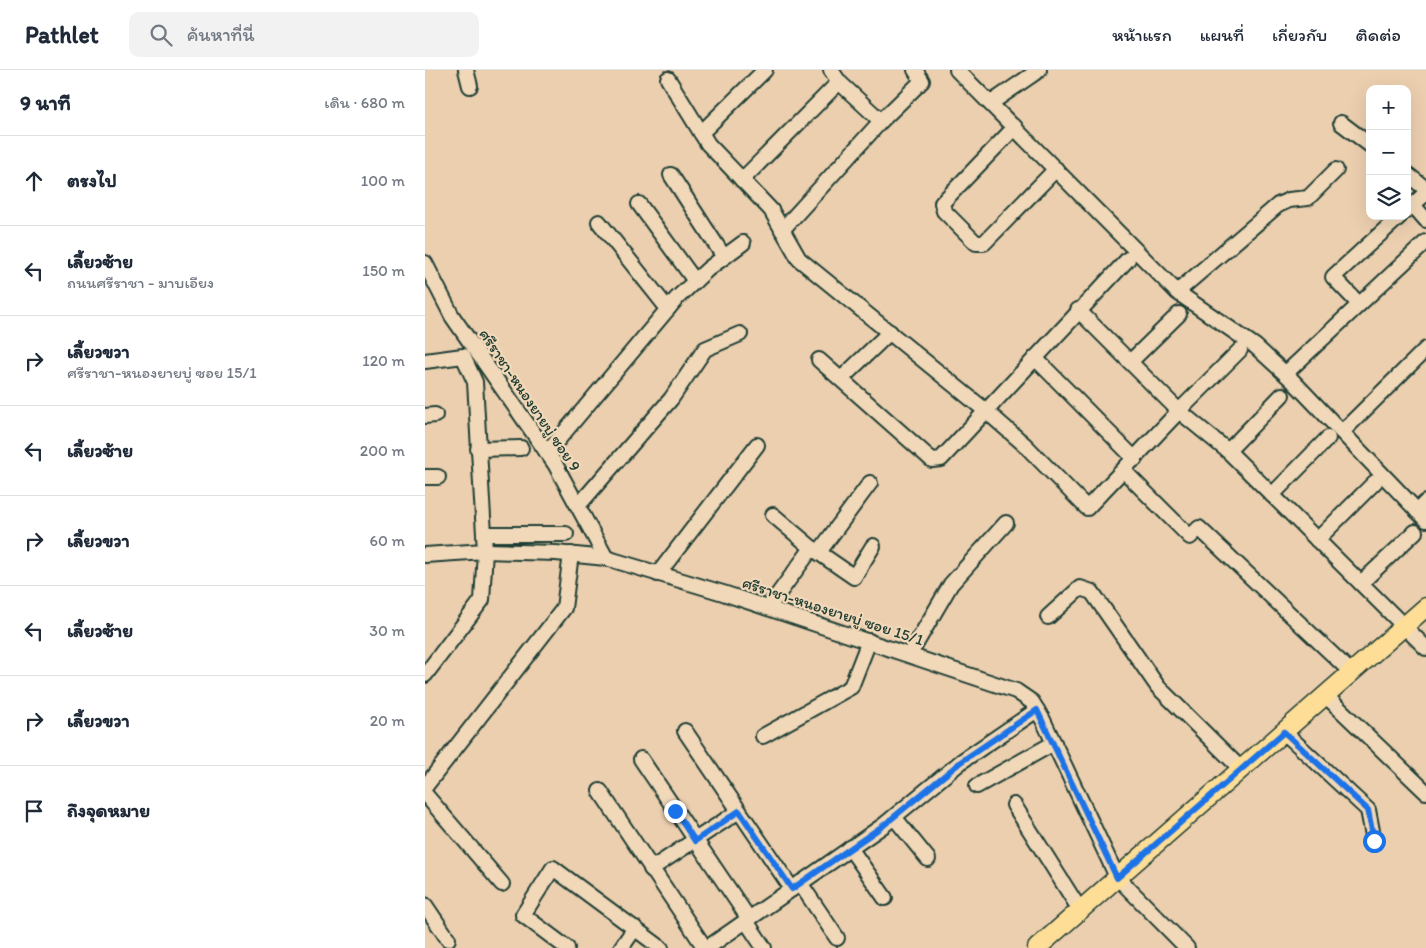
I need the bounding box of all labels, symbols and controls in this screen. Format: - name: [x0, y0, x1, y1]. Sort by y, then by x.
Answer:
- search box: [129, 12, 479, 57]
- text: Pathlet: [25, 20, 99, 49]
- icon: search: [147, 21, 175, 49]
- text: ค้นหาที่นี่: [187, 23, 254, 46]
- text: หน้าแรก: [1112, 24, 1172, 46]
- text: แผนที่: [1200, 24, 1244, 46]
- text: เกี่ยวกับ: [1272, 24, 1327, 46]
- text: ติดต่อ: [1355, 24, 1401, 46]
- map controls: [1366, 85, 1411, 220]
- button: +: [1366, 85, 1411, 130]
- text: 9 นาที: [20, 90, 71, 115]
- text: เดิน · 680 m: [324, 93, 405, 112]
- button: −: [1366, 130, 1411, 175]
- icon: ahead: [20, 167, 48, 195]
- text: ตรงไป: [67, 169, 117, 192]
- text: 100 m: [361, 171, 405, 190]
- button: layers: [1366, 175, 1411, 220]
- text: เลี้ยวซ้าย: [67, 250, 133, 273]
- icon: left: [20, 257, 48, 285]
- text: 150 m: [362, 261, 405, 280]
- text: ถนนศรีราชา - มาบเอียง: [67, 273, 214, 292]
- street label: ศรีราชา-หนองยายบู่ ซอย 9: [474, 325, 585, 475]
- text: เลี้ยวขวา: [67, 340, 130, 363]
- icon: right: [20, 347, 48, 375]
- text: 120 m: [362, 351, 405, 370]
- text: ศรีราชา-หนองยายบู่ ซอย 15/1: [67, 363, 257, 382]
- icon: left: [20, 437, 48, 465]
- text: เลี้ยวซ้าย: [67, 439, 133, 462]
- text: 200 m: [360, 441, 405, 460]
- icon: right: [20, 527, 48, 555]
- text: เลี้ยวขวา: [67, 529, 130, 552]
- text: 60 m: [370, 531, 405, 550]
- street label: ศรีราชา-หนองยายบู่ ซอย 15/1: [740, 573, 927, 650]
- icon: left: [20, 617, 48, 645]
- text: เลี้ยวซ้าย: [67, 619, 133, 642]
- text: 30 m: [369, 621, 405, 640]
- icon: right: [20, 707, 48, 735]
- text: เลี้ยวขวา: [67, 709, 130, 732]
- text: 20 m: [370, 711, 405, 730]
- icon: arrive: [20, 797, 48, 825]
- text: ถึงจุดหมาย: [67, 799, 150, 822]
- route end: [664, 800, 687, 823]
- route start: [1363, 830, 1386, 853]

